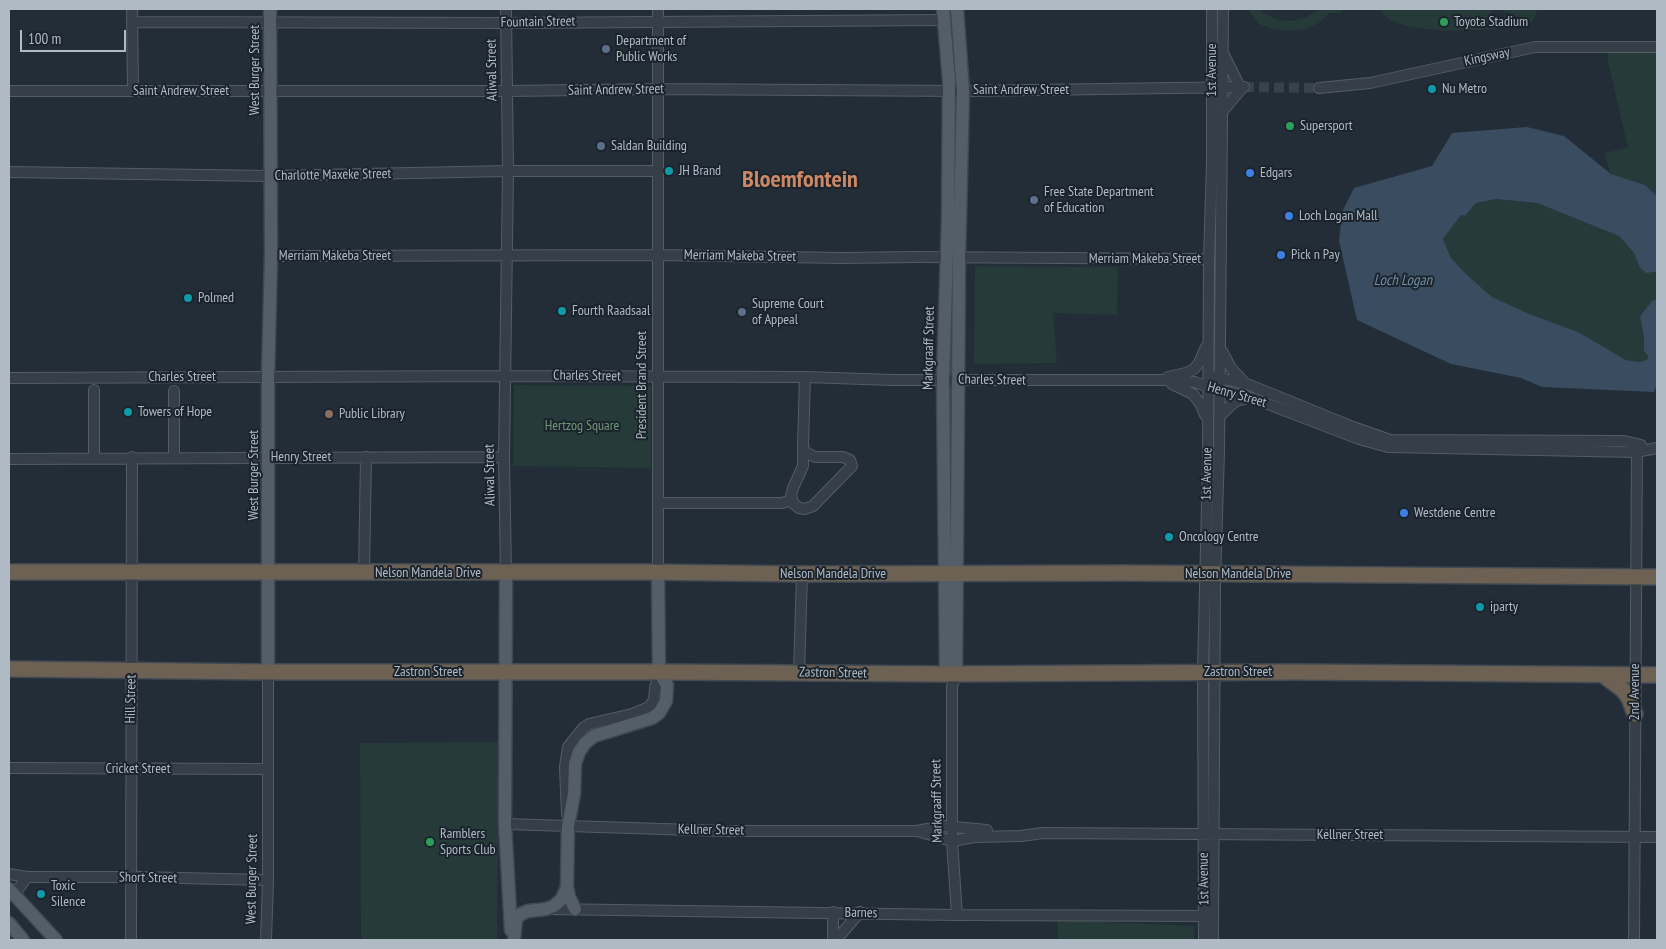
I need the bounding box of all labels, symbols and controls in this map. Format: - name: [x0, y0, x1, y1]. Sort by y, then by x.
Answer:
- street label: Fountain Street: [501, 13, 575, 31]
- place label: Toyota Stadium: [1454, 14, 1528, 30]
- marker: Toyota Stadium: [1438, 16, 1450, 28]
- scale bar: [22, 20, 129, 52]
- street label: West Burger Street: [247, 25, 263, 115]
- text: 100 m: [28, 29, 61, 48]
- place label: Department of Public Works: [616, 33, 686, 65]
- street label: Aliwal Street: [483, 39, 501, 101]
- marker: Department of Public Works: [600, 43, 612, 55]
- street label: 1st Avenue: [1204, 43, 1220, 97]
- street label: Kingsway: [1463, 44, 1511, 70]
- street label: Saint Andrew Street: [568, 81, 664, 99]
- place label: Nu Metro: [1442, 81, 1487, 97]
- street label: Saint Andrew Street: [973, 82, 1069, 98]
- street label: Saint Andrew Street: [133, 83, 229, 99]
- marker: Nu Metro: [1426, 83, 1438, 95]
- place label: Supersport: [1300, 118, 1353, 134]
- marker: Supersport: [1284, 120, 1296, 132]
- place label: Saldan Building: [611, 138, 687, 154]
- marker: Saldan Building: [595, 140, 607, 152]
- place label: JH Brand: [679, 163, 721, 179]
- marker: JH Brand: [663, 165, 675, 177]
- place label: Edgars: [1260, 165, 1292, 181]
- street label: Charlotte Maxeke Street: [275, 166, 391, 184]
- district label: Bloemfontein: [742, 166, 858, 194]
- marker: Edgars: [1244, 167, 1256, 179]
- place label: Free State Department of Education: [1044, 184, 1154, 216]
- marker: Free State Department of Education: [1028, 194, 1040, 206]
- place label: Loch Logan Mall: [1299, 208, 1377, 224]
- marker: Loch Logan Mall: [1283, 210, 1295, 222]
- street label: Merriam Makeba Street: [684, 247, 796, 265]
- place label: Pick n Pay: [1291, 247, 1340, 263]
- street label: Merriam Makeba Street: [279, 248, 391, 264]
- marker: Pick n Pay: [1275, 249, 1287, 261]
- street label: Merriam Makeba Street: [1089, 251, 1201, 267]
- water label: Loch Logan: [1374, 272, 1432, 290]
- place label: Polmed: [198, 290, 234, 306]
- marker: Polmed: [182, 292, 194, 304]
- place label: Supreme Court of Appeal: [752, 296, 824, 328]
- place label: Fourth Raadsaal: [572, 303, 650, 319]
- marker: Fourth Raadsaal: [556, 305, 568, 317]
- marker: Supreme Court of Appeal: [736, 306, 748, 318]
- street label: Markgraaff Street: [920, 306, 938, 390]
- street label: President Brand Street: [634, 331, 650, 439]
- street label: Charles Street: [553, 367, 621, 385]
- street label: Charles Street: [148, 369, 216, 385]
- street label: Charles Street: [958, 371, 1026, 389]
- street label: Henry Street: [1206, 379, 1268, 411]
- place label: Towers of Hope: [138, 404, 212, 420]
- marker: Towers of Hope: [122, 406, 134, 418]
- place label: Public Library: [339, 406, 405, 422]
- marker: Public Library: [323, 408, 335, 420]
- park label: Hertzog Square: [545, 418, 619, 434]
- street label: West Burger Street: [246, 430, 262, 520]
- street label: Aliwal Street: [481, 444, 499, 506]
- street label: 1st Avenue: [1198, 447, 1216, 501]
- street label: Henry Street: [271, 449, 331, 465]
- place label: Westdene Centre: [1414, 505, 1495, 521]
- marker: Westdene Centre: [1398, 507, 1410, 519]
- place label: Oncology Centre: [1179, 529, 1259, 545]
- marker: Oncology Centre: [1163, 531, 1175, 543]
- street label: Nelson Mandela Drive: [375, 565, 481, 581]
- street label: Nelson Mandela Drive: [780, 566, 886, 582]
- street label: Nelson Mandela Drive: [1185, 566, 1291, 582]
- place label: iparty: [1490, 599, 1518, 615]
- marker: iparty: [1474, 601, 1486, 613]
- street label: Zastron Street: [394, 664, 462, 680]
- street label: Zastron Street: [799, 664, 867, 682]
- street label: Zastron Street: [1204, 664, 1272, 680]
- street label: 2nd Avenue: [1627, 664, 1643, 720]
- street label: Hill Street: [122, 674, 140, 724]
- street label: Markgraaff Street: [928, 759, 946, 843]
- street label: Cricket Street: [106, 761, 170, 777]
- street label: Kellner Street: [678, 821, 744, 839]
- place label: Ramblers Sports Club: [440, 826, 496, 859]
- street label: Kellner Street: [1317, 827, 1383, 843]
- street label: West Burger Street: [243, 834, 261, 924]
- marker: Ramblers Sports Club: [424, 836, 436, 848]
- street label: 1st Avenue: [1195, 852, 1213, 906]
- street label: Short Street: [119, 869, 177, 887]
- place label: Toxic Silence: [51, 878, 86, 910]
- marker: Toxic Silence: [35, 888, 47, 900]
- street label: Barnes: [845, 904, 877, 922]

